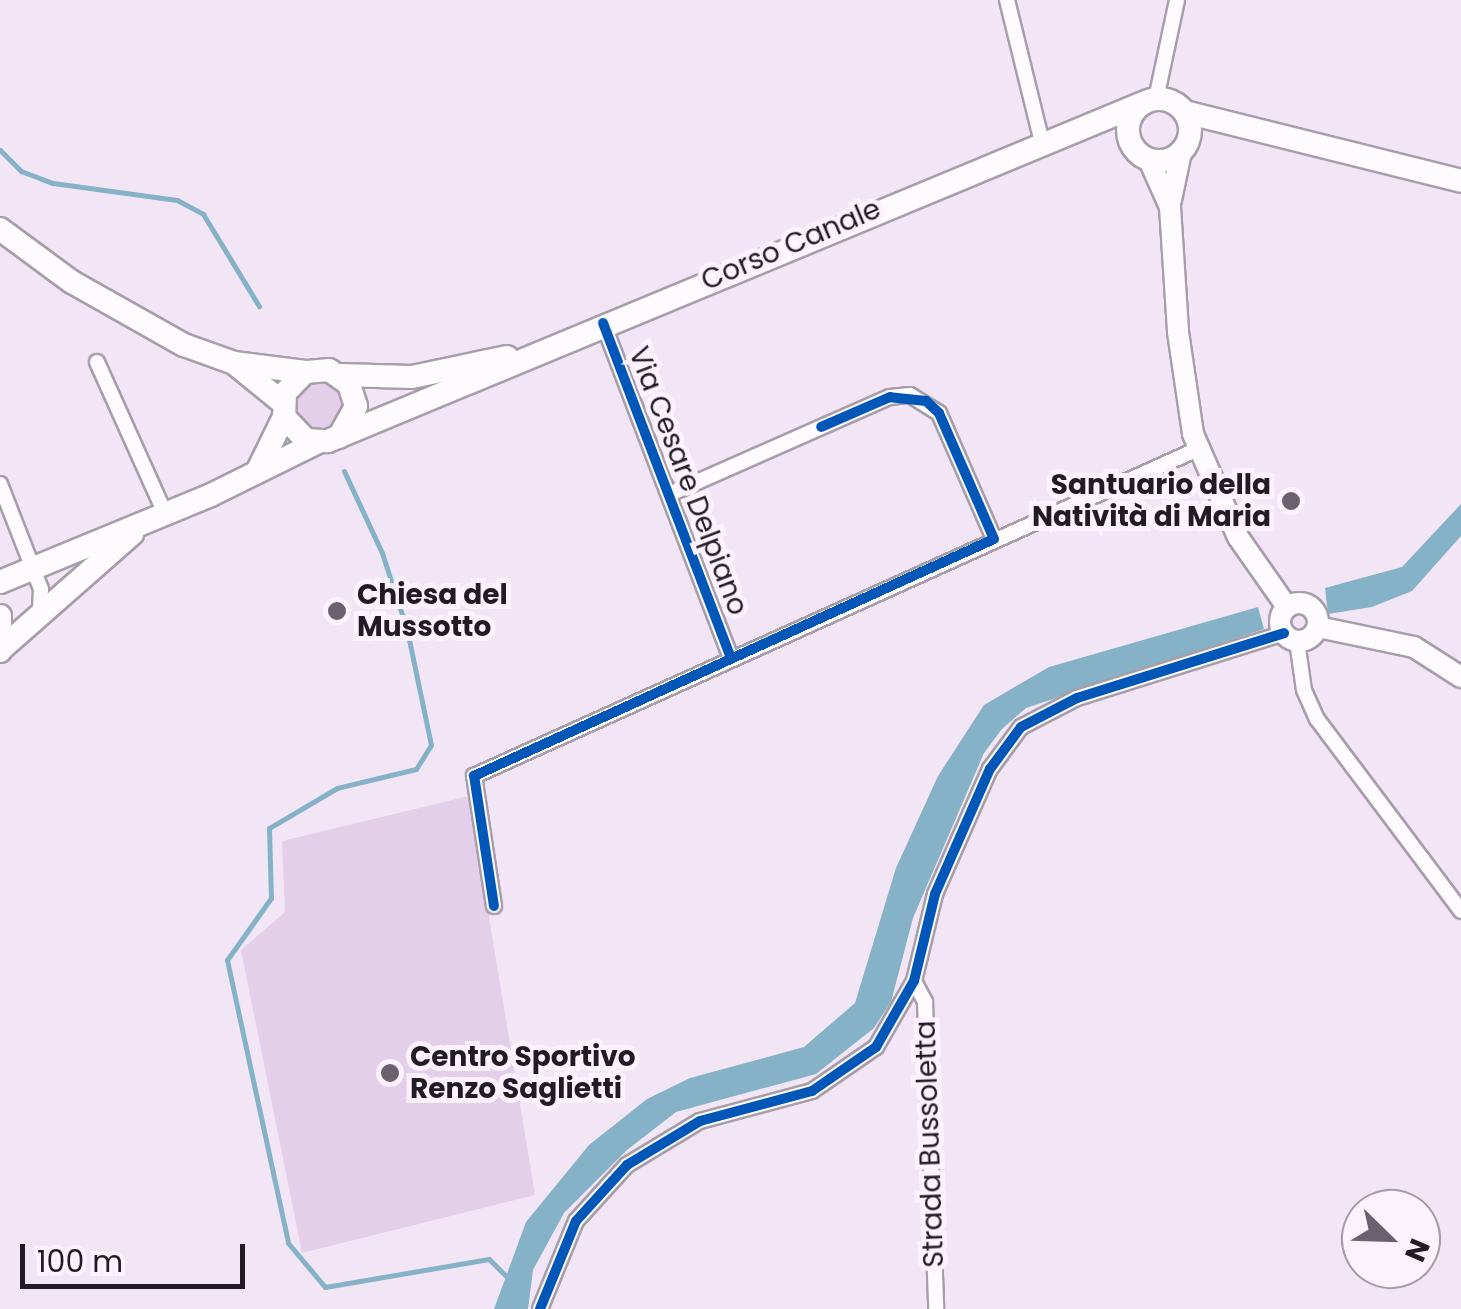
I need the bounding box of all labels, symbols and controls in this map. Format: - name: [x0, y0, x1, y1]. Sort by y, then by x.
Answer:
- street label: Corso Canale: [696, 192, 886, 298]
- street label: Via Cesare Delpiano: [621, 342, 755, 620]
- place label: Santuario della Natività di Maria: [1032, 468, 1271, 534]
- marker: Santuario della Natività di Maria: [1280, 490, 1302, 512]
- place label: Chiesa del Mussotto: [357, 578, 508, 644]
- marker: Chiesa del Mussotto: [326, 600, 348, 622]
- street label: Strada Bussoletta: [909, 1020, 951, 1268]
- place label: Centro Sportivo Renzo Saglietti: [410, 1040, 636, 1106]
- marker: Centro Sportivo Renzo Saglietti: [379, 1062, 401, 1084]
- north arrow: [1341, 1189, 1441, 1289]
- scale bar: [25, 1224, 250, 1286]
- text: N: [1395, 1233, 1439, 1267]
- text: 100 m: [37, 1240, 123, 1283]

